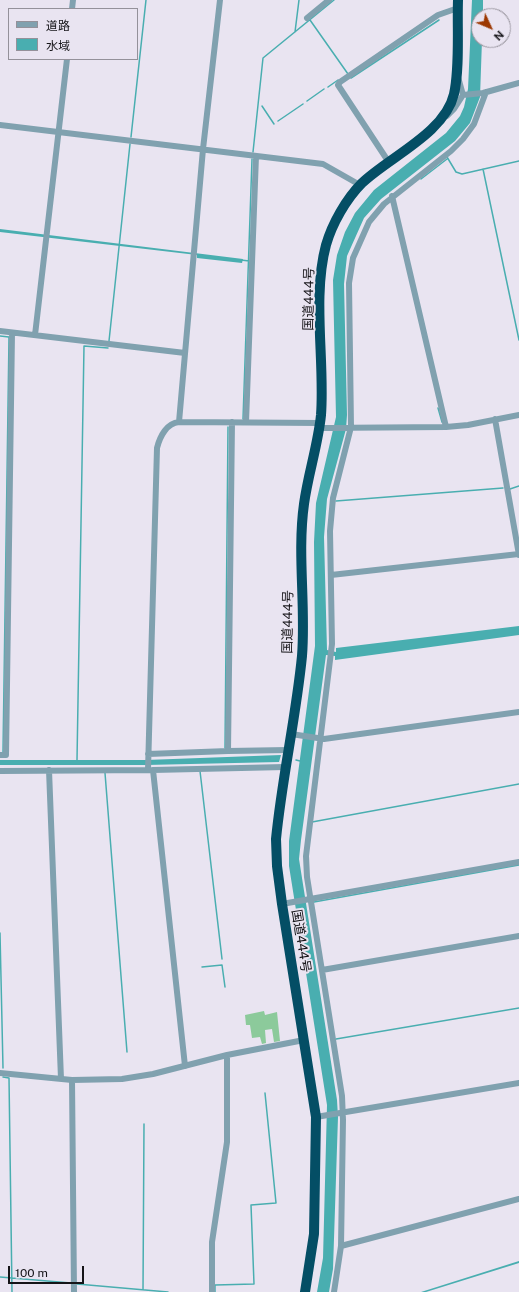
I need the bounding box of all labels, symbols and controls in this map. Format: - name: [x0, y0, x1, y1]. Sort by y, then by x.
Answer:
- legend: [8, 8, 138, 60]
- north arrow: [471, 8, 511, 48]
- text: 道路: [46, 19, 70, 33]
- text: N: [492, 28, 506, 43]
- text: 水域: [46, 39, 70, 53]
- street label: 国道444号: [301, 267, 317, 331]
- street label: 国道444号: [280, 590, 296, 654]
- street label: 国道444号: [288, 908, 314, 974]
- scale bar: [10, 1258, 86, 1284]
- text: 100 m: [15, 1266, 48, 1280]

